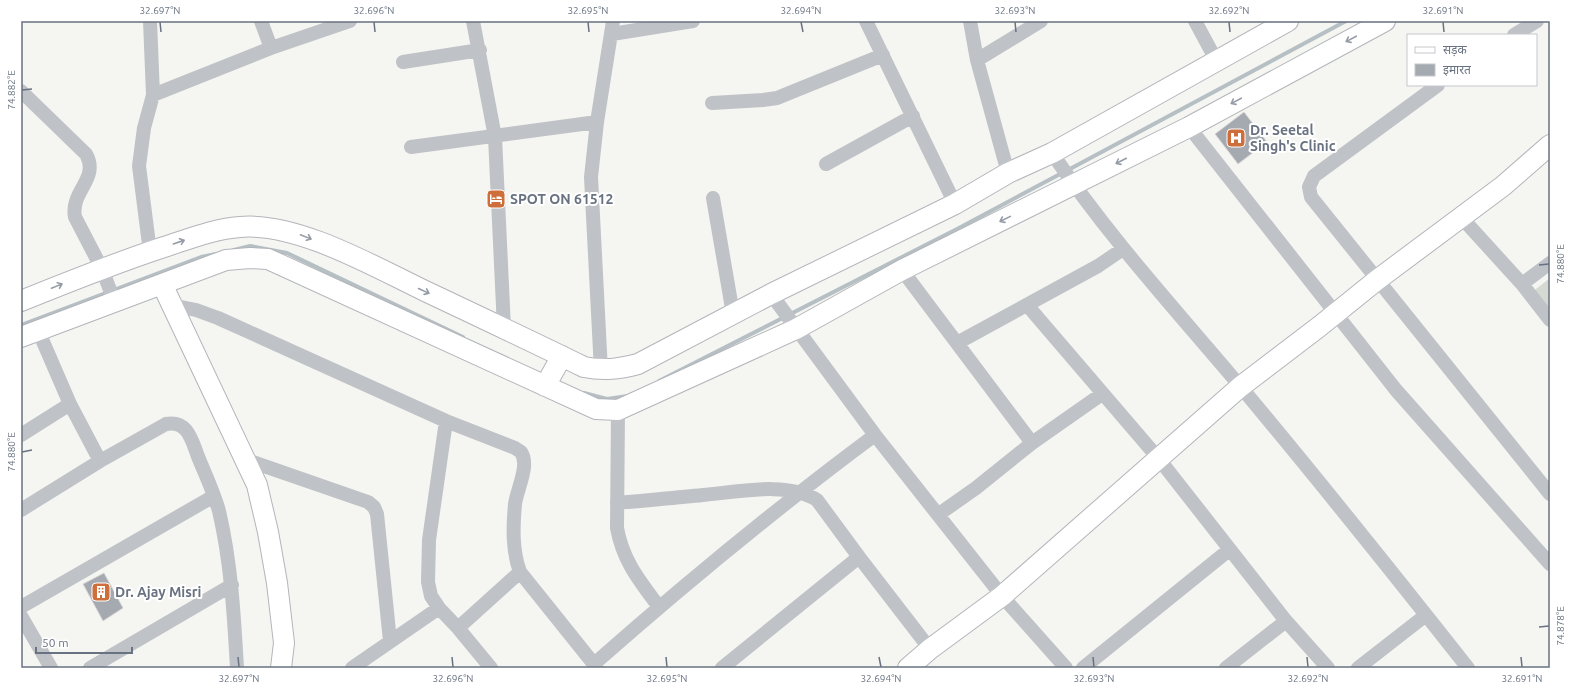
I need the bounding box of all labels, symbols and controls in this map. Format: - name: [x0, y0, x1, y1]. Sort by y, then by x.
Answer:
- text: 32.697°N: [139, 5, 181, 16]
- text: 32.696°N: [353, 5, 395, 16]
- text: 32.695°N: [567, 5, 609, 16]
- text: 32.694°N: [780, 5, 822, 16]
- text: 32.693°N: [994, 5, 1036, 16]
- text: 32.692°N: [1208, 5, 1250, 16]
- text: 32.691°N: [1422, 5, 1464, 16]
- legend: [1407, 34, 1537, 86]
- one-way arrow: [1345, 36, 1357, 44]
- text: सड़क: [1443, 43, 1468, 57]
- text: इमारत: [1443, 63, 1472, 77]
- text: 74.882°E: [6, 70, 17, 110]
- one-way arrow: [1230, 98, 1242, 105]
- place label: Dr. Seetal Singh's Clinic: [1250, 122, 1336, 154]
- hospital icon: Dr. Seetal Singh's Clinic: [1225, 127, 1247, 149]
- one-way arrow: [1115, 158, 1127, 166]
- hotel icon: SPOT ON 61512: [485, 188, 507, 210]
- place label: SPOT ON 61512: [510, 191, 614, 207]
- one-way arrow: [999, 216, 1011, 224]
- one-way arrow: [299, 234, 311, 242]
- one-way arrow: [173, 238, 186, 245]
- text: 74.880°E: [1555, 244, 1566, 284]
- one-way arrow: [51, 282, 63, 290]
- one-way arrow: [418, 287, 430, 295]
- text: 74.880°E: [6, 432, 17, 472]
- building icon: Dr. Ajay Misri: [90, 581, 112, 603]
- place label: Dr. Ajay Misri: [115, 584, 202, 600]
- text: 74.878°E: [1555, 606, 1566, 646]
- scale bar: [36, 629, 132, 655]
- text: 50 m: [42, 636, 69, 649]
- text: 32.697°N: [218, 673, 260, 684]
- text: 32.696°N: [432, 673, 474, 684]
- text: 32.695°N: [646, 673, 688, 684]
- text: 32.694°N: [860, 673, 902, 684]
- text: 32.693°N: [1073, 673, 1115, 684]
- text: 32.692°N: [1287, 673, 1329, 684]
- text: 32.691°N: [1501, 673, 1543, 684]

